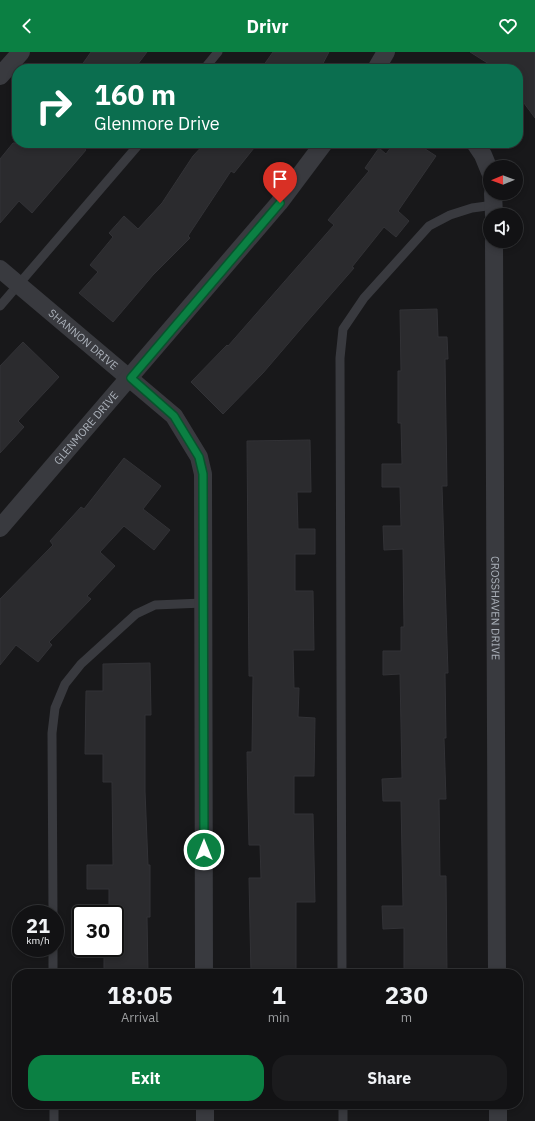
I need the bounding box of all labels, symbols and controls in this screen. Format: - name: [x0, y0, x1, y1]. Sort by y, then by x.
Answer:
- icon: back: [16, 15, 38, 37]
- text: Drivr: [247, 15, 288, 38]
- icon: heart: [497, 15, 519, 37]
- text: 160 m: [94, 76, 176, 113]
- icon: right: [28, 80, 80, 132]
- text: Glenmore Drive: [94, 112, 220, 135]
- north arrow: [483, 160, 523, 200]
- map controls: [483, 160, 523, 248]
- pin: [263, 162, 297, 203]
- icon: arrive: [269, 168, 291, 190]
- button: sound: [483, 208, 523, 248]
- street label: SHANNON DRIVE: [46, 306, 121, 373]
- street label: GLENMORE DRIVE: [51, 388, 121, 467]
- street label: CROSSHAVEN DRIVE: [488, 556, 503, 660]
- position arrow: [183, 829, 225, 871]
- speed limit sign: 30: [72, 905, 124, 957]
- text: 21: [26, 912, 50, 939]
- text: km/h: [26, 934, 50, 947]
- text: 18:05: [107, 979, 173, 1011]
- text: 1: [271, 979, 286, 1011]
- text: 230: [385, 979, 428, 1011]
- text: Arrival: [121, 1009, 159, 1026]
- text: min: [268, 1009, 290, 1026]
- text: m: [401, 1009, 412, 1026]
- button: Exit: [28, 1055, 264, 1101]
- button: Share: [272, 1055, 507, 1101]

